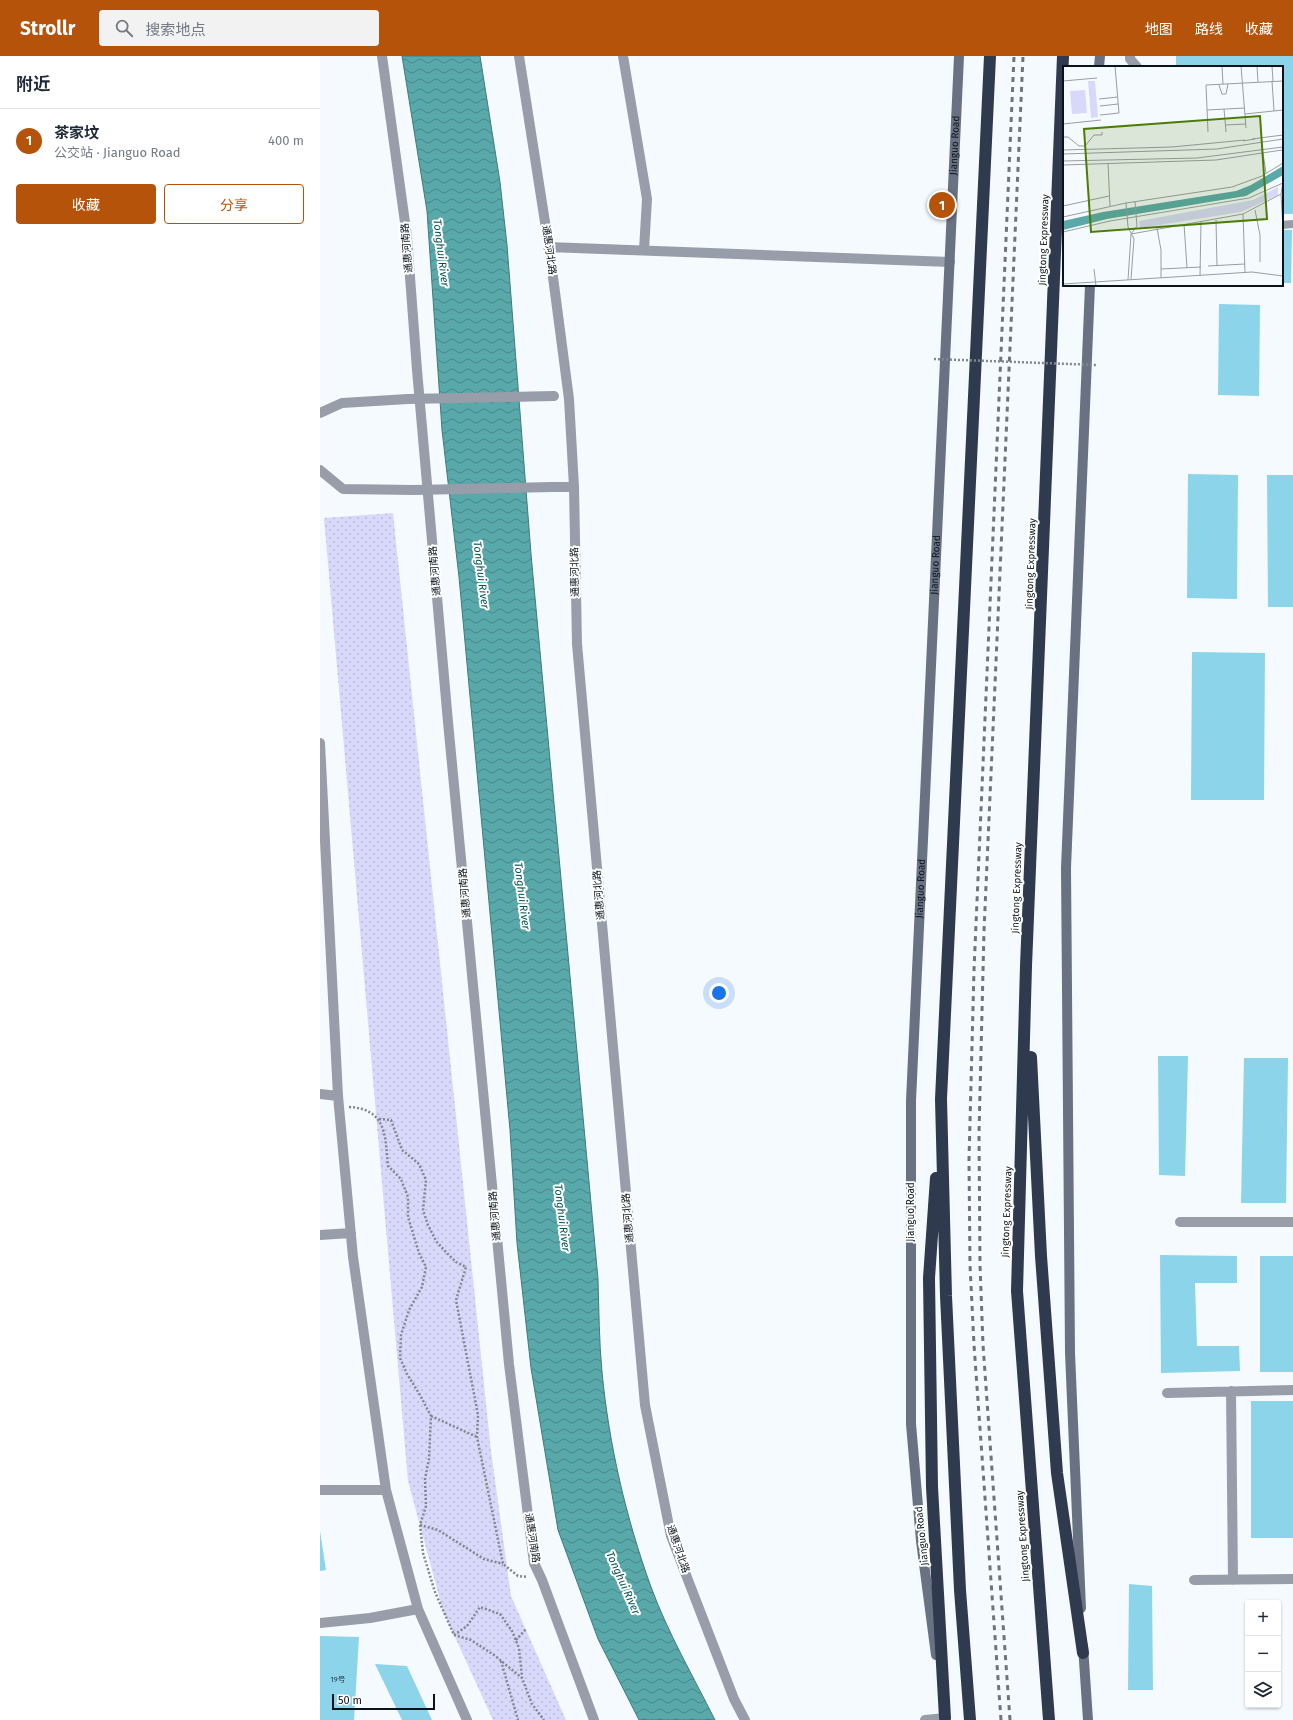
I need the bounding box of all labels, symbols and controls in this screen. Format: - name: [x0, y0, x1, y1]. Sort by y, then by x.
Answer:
- search box: [99, 10, 379, 46]
- text: Strollr: [20, 17, 75, 40]
- icon: search: [113, 17, 135, 39]
- text: 搜索地点: [145, 21, 205, 39]
- text: 地图: [1145, 21, 1173, 38]
- text: 路线: [1195, 21, 1223, 38]
- text: 收藏: [1245, 21, 1273, 38]
- inset map: [1063, 66, 1283, 286]
- text: 附近: [16, 74, 50, 95]
- street label: Jianguo Road: [948, 115, 962, 176]
- text: 茶家坟: [54, 124, 99, 142]
- text: 1: [26, 133, 32, 148]
- text: 400 m: [268, 133, 304, 148]
- text: 公交站 · Jianguo Road: [54, 145, 181, 160]
- button: 收藏: [16, 184, 156, 224]
- button: 分享: [164, 184, 304, 224]
- pin: 1: [929, 190, 955, 220]
- street label: Jingtong Expressway: [1036, 194, 1052, 286]
- water label: Tonghui River: [430, 219, 452, 288]
- street label: 通惠河南路: [399, 223, 415, 273]
- street label: 通惠河北路: [540, 224, 558, 276]
- street label: Jingtong Expressway: [1023, 518, 1039, 610]
- street label: Jianguo Road: [928, 535, 943, 595]
- water label: Tonghui River: [470, 541, 492, 610]
- street label: 通惠河南路: [427, 546, 443, 596]
- street label: 通惠河北路: [569, 547, 581, 597]
- street label: Jingtong Expressway: [1009, 842, 1025, 934]
- street label: Jianguo Road: [913, 858, 928, 919]
- water label: Tonghui River: [511, 862, 533, 931]
- street label: 通惠河南路: [457, 868, 473, 918]
- street label: 通惠河北路: [591, 870, 607, 920]
- your location: [709, 983, 729, 1003]
- street label: Jingtong Expressway: [999, 1166, 1015, 1258]
- street label: Jianguo Road: [905, 1182, 917, 1242]
- water label: Tonghui River: [551, 1184, 573, 1253]
- street label: 通惠河南路: [487, 1191, 503, 1241]
- street label: 通惠河北路: [620, 1193, 636, 1243]
- street label: Jingtong Expressway: [1014, 1490, 1032, 1582]
- street label: Jianguo Road: [913, 1506, 931, 1566]
- street label: 通惠河南路: [522, 1512, 542, 1564]
- street label: 通惠河北路: [664, 1523, 692, 1575]
- water label: Tonghui River: [603, 1549, 643, 1617]
- map controls: [1245, 1600, 1281, 1708]
- button: +: [1245, 1600, 1281, 1636]
- button: −: [1245, 1636, 1281, 1672]
- button: layers: [1245, 1672, 1281, 1708]
- house number: 19号: [330, 1675, 346, 1684]
- scale bar: [332, 1692, 435, 1711]
- text: 50 m: [338, 1694, 362, 1707]

